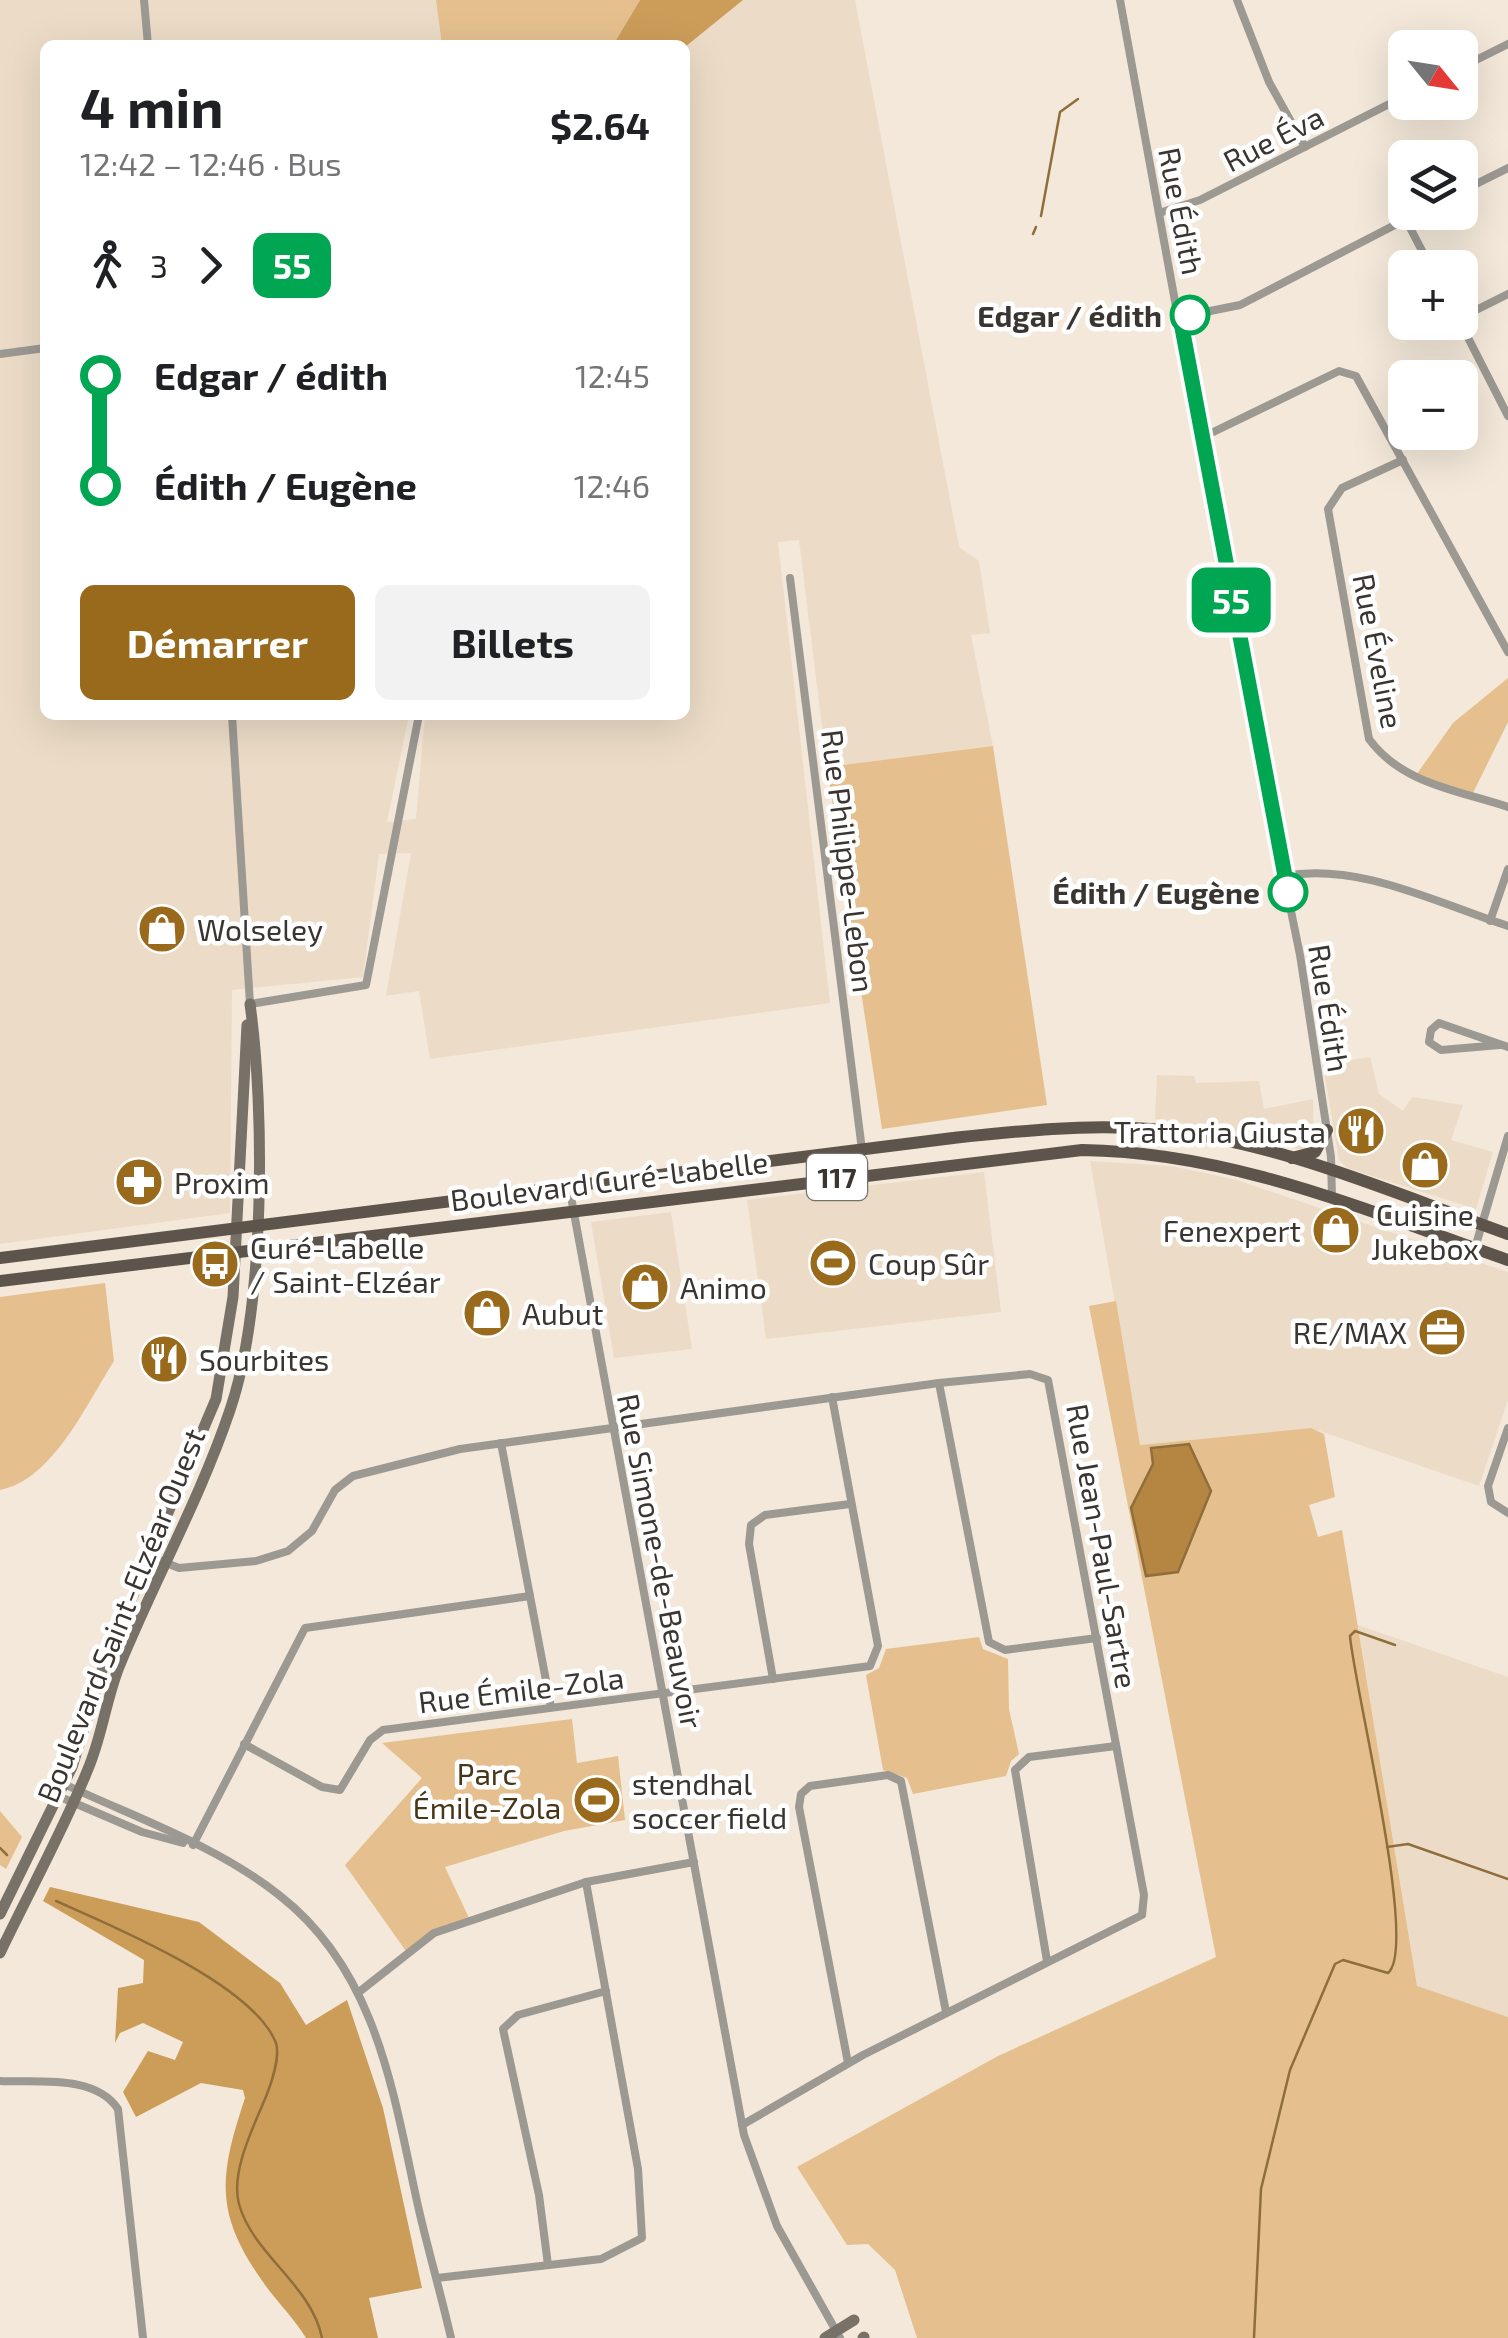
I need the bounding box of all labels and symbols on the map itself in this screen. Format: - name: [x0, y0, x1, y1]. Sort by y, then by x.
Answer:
- north arrow: [1388, 30, 1478, 120]
- street label: Rue Éva: [1217, 98, 1329, 178]
- street label: Rue Édith: [1152, 144, 1212, 278]
- marker: Edgar / édith: [1171, 296, 1209, 334]
- place label: Edgar / édith: [977, 297, 1162, 333]
- line badge: 55: [1186, 568, 1276, 632]
- street label: Rue Éveline: [1346, 571, 1412, 731]
- street label: Rue Philippe-Lebon: [815, 727, 883, 995]
- marker: Édith / Eugène: [1269, 873, 1307, 911]
- place label: Édith / Eugène: [1052, 874, 1260, 910]
- shop icon: Wolseley: [136, 903, 188, 955]
- place label: Wolseley: [197, 911, 323, 947]
- street label: Rue Édith: [1302, 942, 1358, 1074]
- restaurant icon: Trattoria Giusta: [1335, 1105, 1387, 1157]
- place label: Trattoria Giusta: [1114, 1113, 1326, 1149]
- shop icon: Cuisine Jukebox: [1399, 1139, 1451, 1191]
- street label: Boulevard Curé-Labelle: [448, 1143, 770, 1217]
- road number: 117: [807, 1154, 867, 1200]
- pharmacy icon: Proxim: [113, 1156, 165, 1208]
- place label: Proxim: [174, 1164, 270, 1200]
- place label: Cuisine Jukebox: [1371, 1196, 1479, 1266]
- shop icon: Fenexpert: [1310, 1204, 1362, 1256]
- place label: Fenexpert: [1163, 1212, 1301, 1248]
- place label: Curé-Labelle / Saint-Elzéar: [250, 1229, 441, 1299]
- sports icon: Coup Sûr: [807, 1237, 859, 1289]
- bus stop icon: Curé-Labelle / Saint-Elzéar: [189, 1238, 241, 1290]
- place label: Coup Sûr: [868, 1245, 989, 1281]
- shop icon: Animo: [619, 1261, 671, 1313]
- place label: Animo: [680, 1269, 767, 1305]
- shop icon: Aubut: [461, 1287, 513, 1339]
- place label: Aubut: [522, 1295, 603, 1331]
- office icon: RE/MAX: [1416, 1306, 1468, 1358]
- place label: RE/MAX: [1293, 1314, 1407, 1350]
- restaurant icon: Sourbites: [138, 1333, 190, 1385]
- place label: Sourbites: [199, 1341, 329, 1377]
- street label: Rue Simone-de-Beauvoir: [611, 1391, 711, 1731]
- street label: Rue Jean-Paul-Sartre: [1060, 1401, 1146, 1691]
- street label: Boulevard Saint-Elzéar Ouest: [28, 1423, 212, 1807]
- street label: Rue Émile-Zola: [416, 1659, 626, 1719]
- park label: Parc Émile-Zola: [413, 1755, 561, 1825]
- place label: stendhal soccer field: [632, 1765, 787, 1835]
- sports icon: stendhal soccer field: [571, 1774, 623, 1826]

